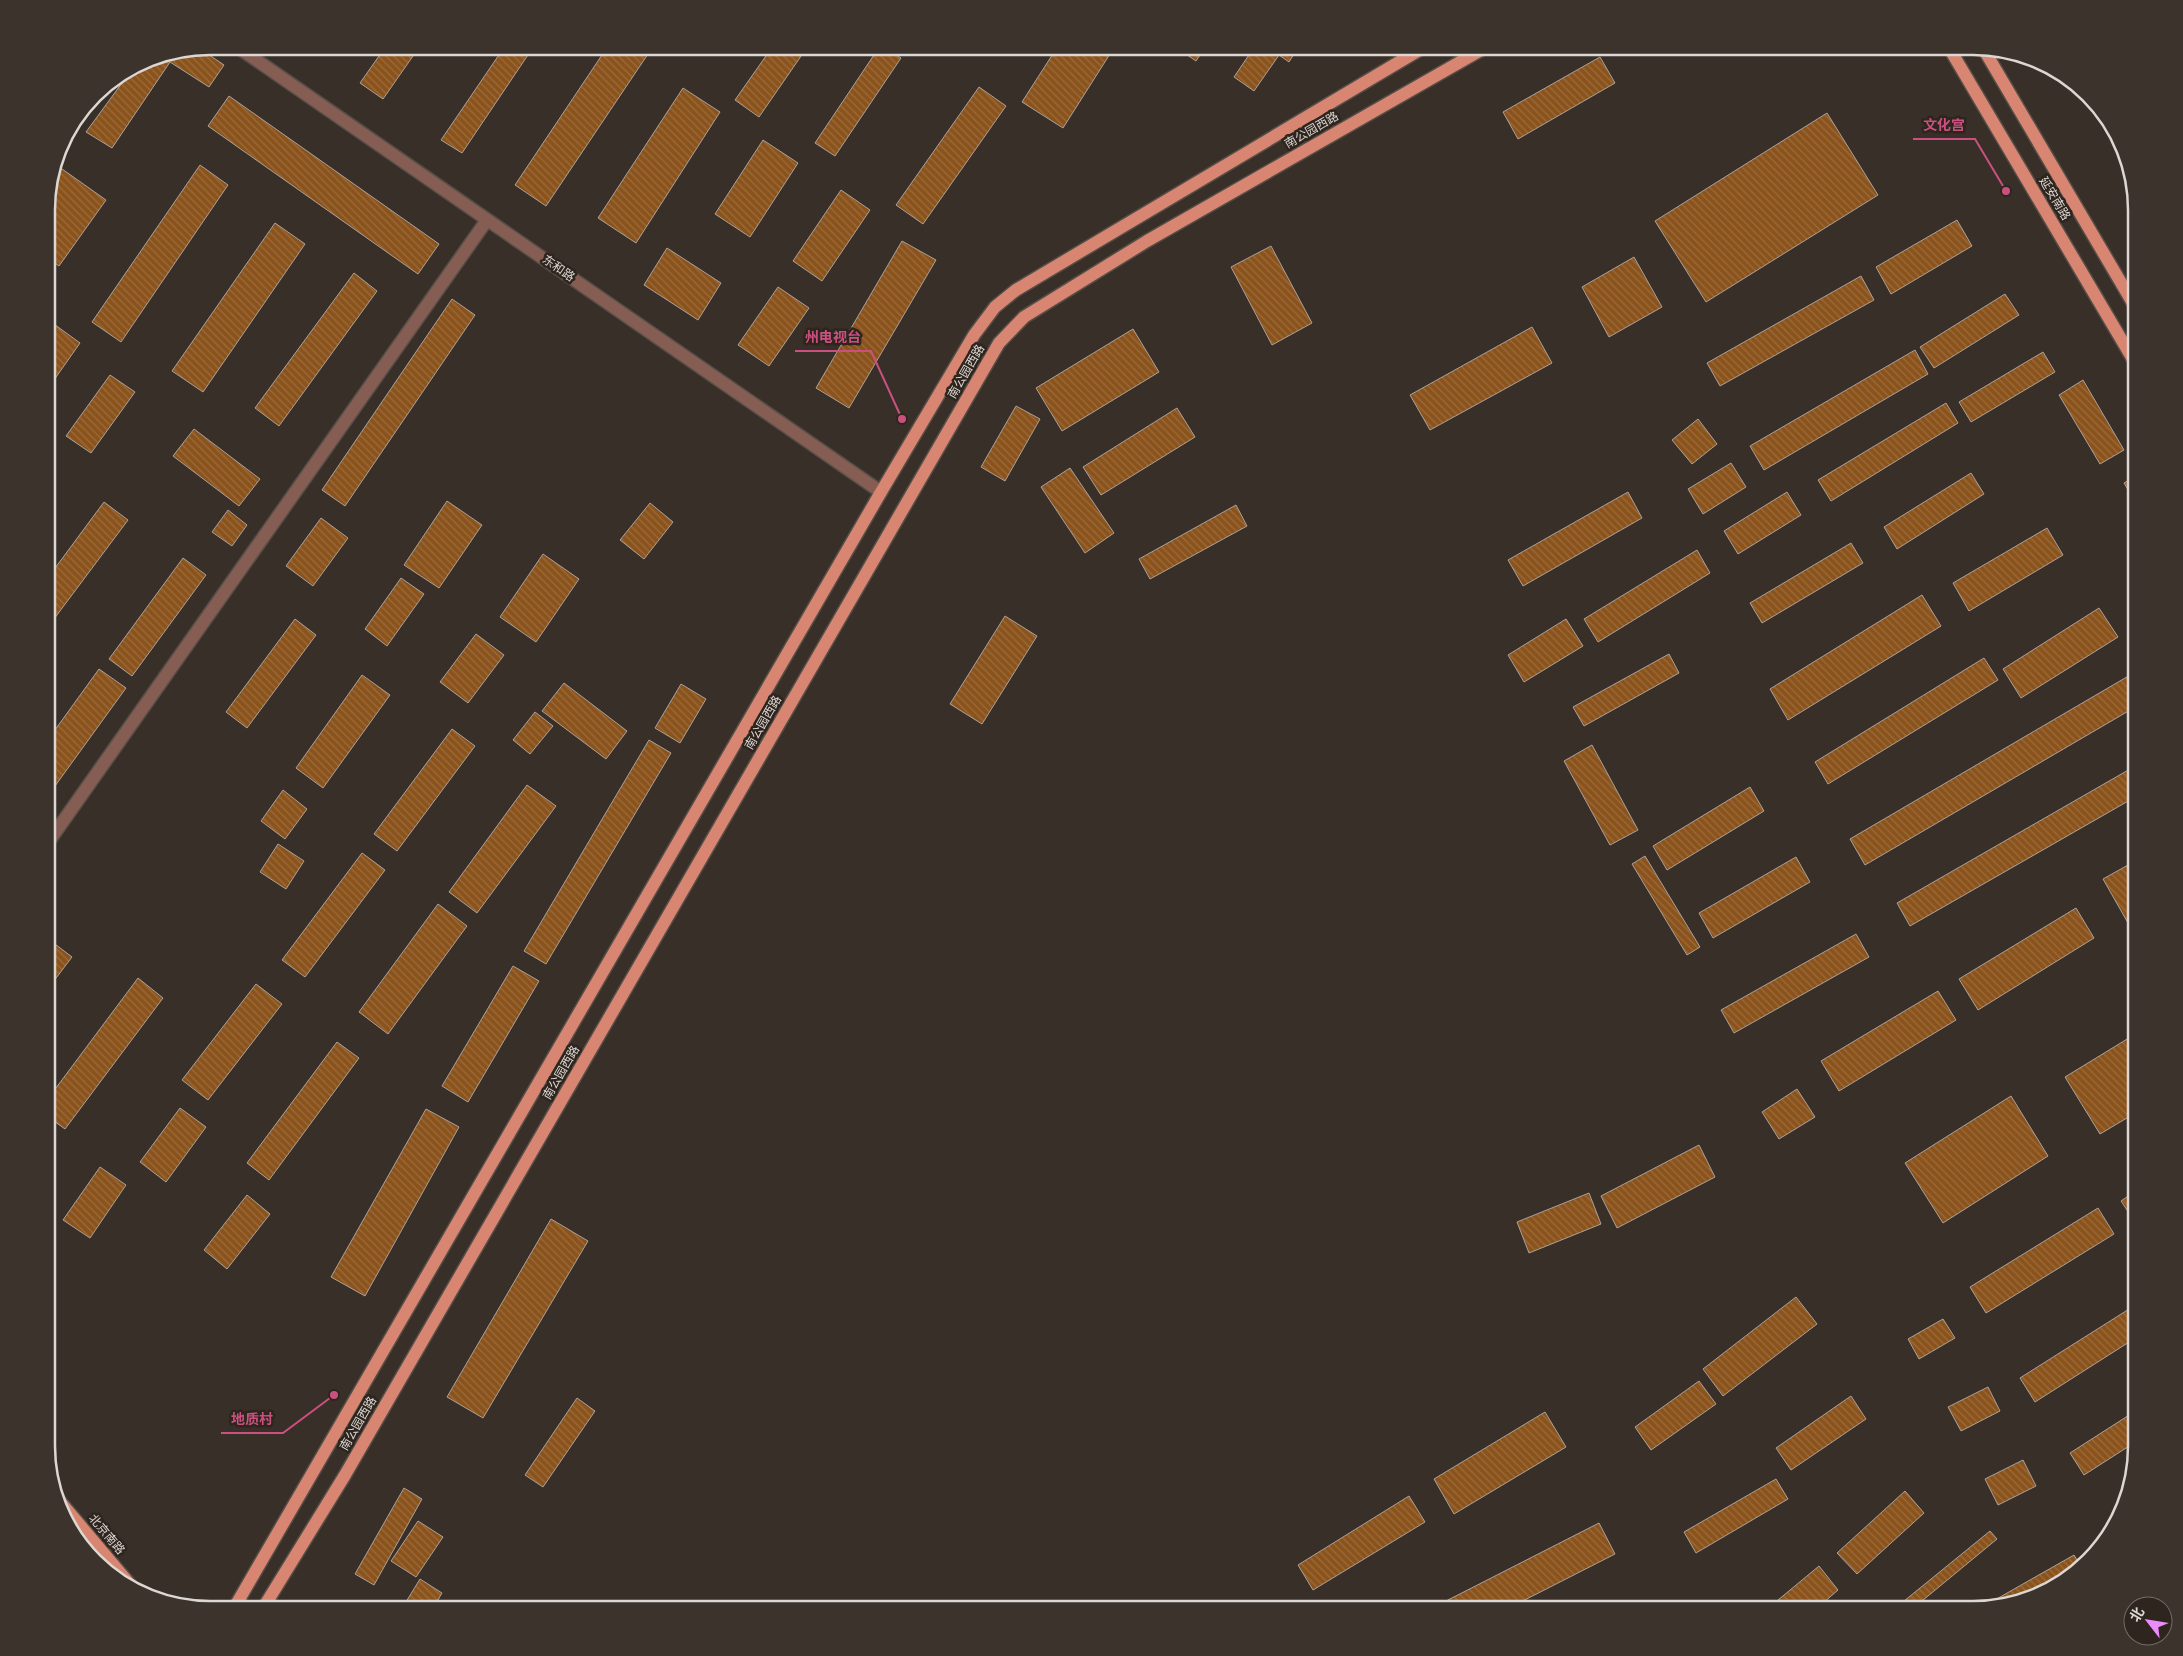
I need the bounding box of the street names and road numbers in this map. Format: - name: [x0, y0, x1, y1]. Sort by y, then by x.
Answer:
- street label: 南公园西路: [1282, 109, 1342, 153]
- street label: 延安南路: [2035, 174, 2073, 224]
- street label: 东和路: [539, 252, 577, 286]
- street label: 南公园西路: [945, 342, 989, 402]
- street label: 南公园西路: [742, 693, 786, 753]
- street label: 南公园西路: [540, 1043, 584, 1103]
- street label: 南公园西路: [337, 1394, 381, 1454]
- street label: 北京南路: [84, 1511, 128, 1559]

